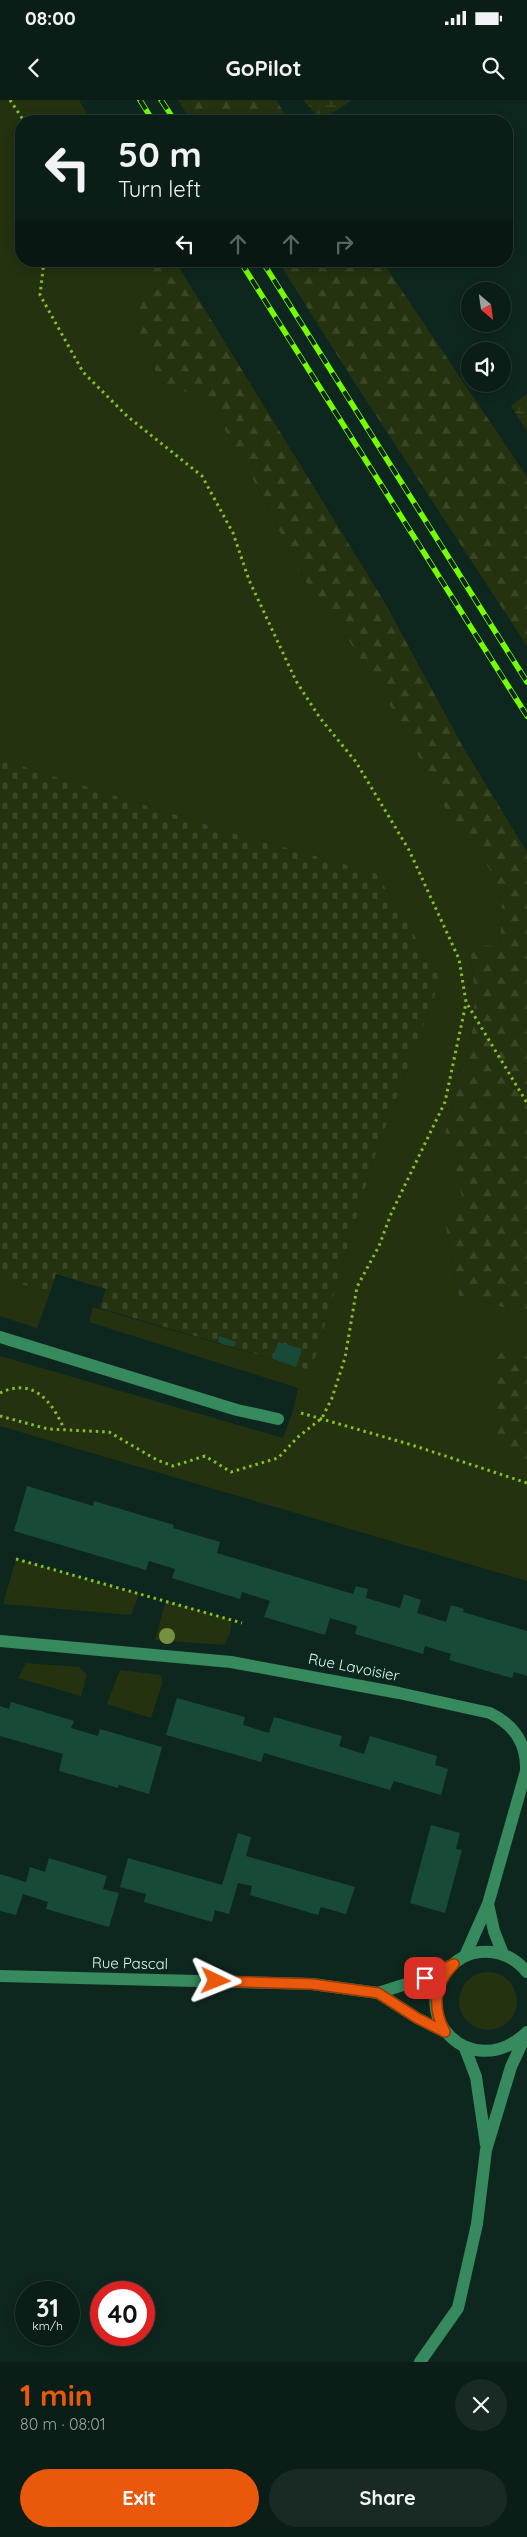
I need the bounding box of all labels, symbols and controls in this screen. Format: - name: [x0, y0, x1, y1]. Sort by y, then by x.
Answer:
- text: 08:00: [25, 6, 76, 30]
- icon: back: [20, 54, 48, 82]
- text: GoPilot: [226, 54, 301, 82]
- icon: search: [479, 54, 507, 82]
- text: 50 m: [118, 132, 202, 176]
- icon: left: [35, 135, 100, 200]
- text: Turn left: [118, 175, 201, 203]
- icon: left: [171, 230, 199, 258]
- icon: ahead: [224, 230, 252, 258]
- icon: ahead: [277, 230, 305, 258]
- icon: right: [330, 230, 358, 258]
- north arrow: [461, 282, 511, 332]
- map controls: [461, 282, 511, 392]
- button: sound: [461, 342, 511, 392]
- street label: Rue Lavoisier: [307, 1649, 401, 1685]
- street label: Rue Pascal: [92, 1953, 168, 1973]
- position arrow: [189, 1954, 241, 2006]
- pin: [404, 1957, 446, 1999]
- icon: arrive: [411, 1964, 439, 1992]
- speed limit sign: 40: [90, 2281, 155, 2346]
- text: 31: [36, 2292, 59, 2323]
- text: km/h: [32, 2318, 63, 2333]
- text: 1 min: [20, 2376, 93, 2414]
- button: close: [455, 2379, 507, 2431]
- text: 80 m · 08:01: [20, 2414, 106, 2434]
- button: Exit: [20, 2469, 259, 2527]
- button: Share: [269, 2469, 507, 2527]

